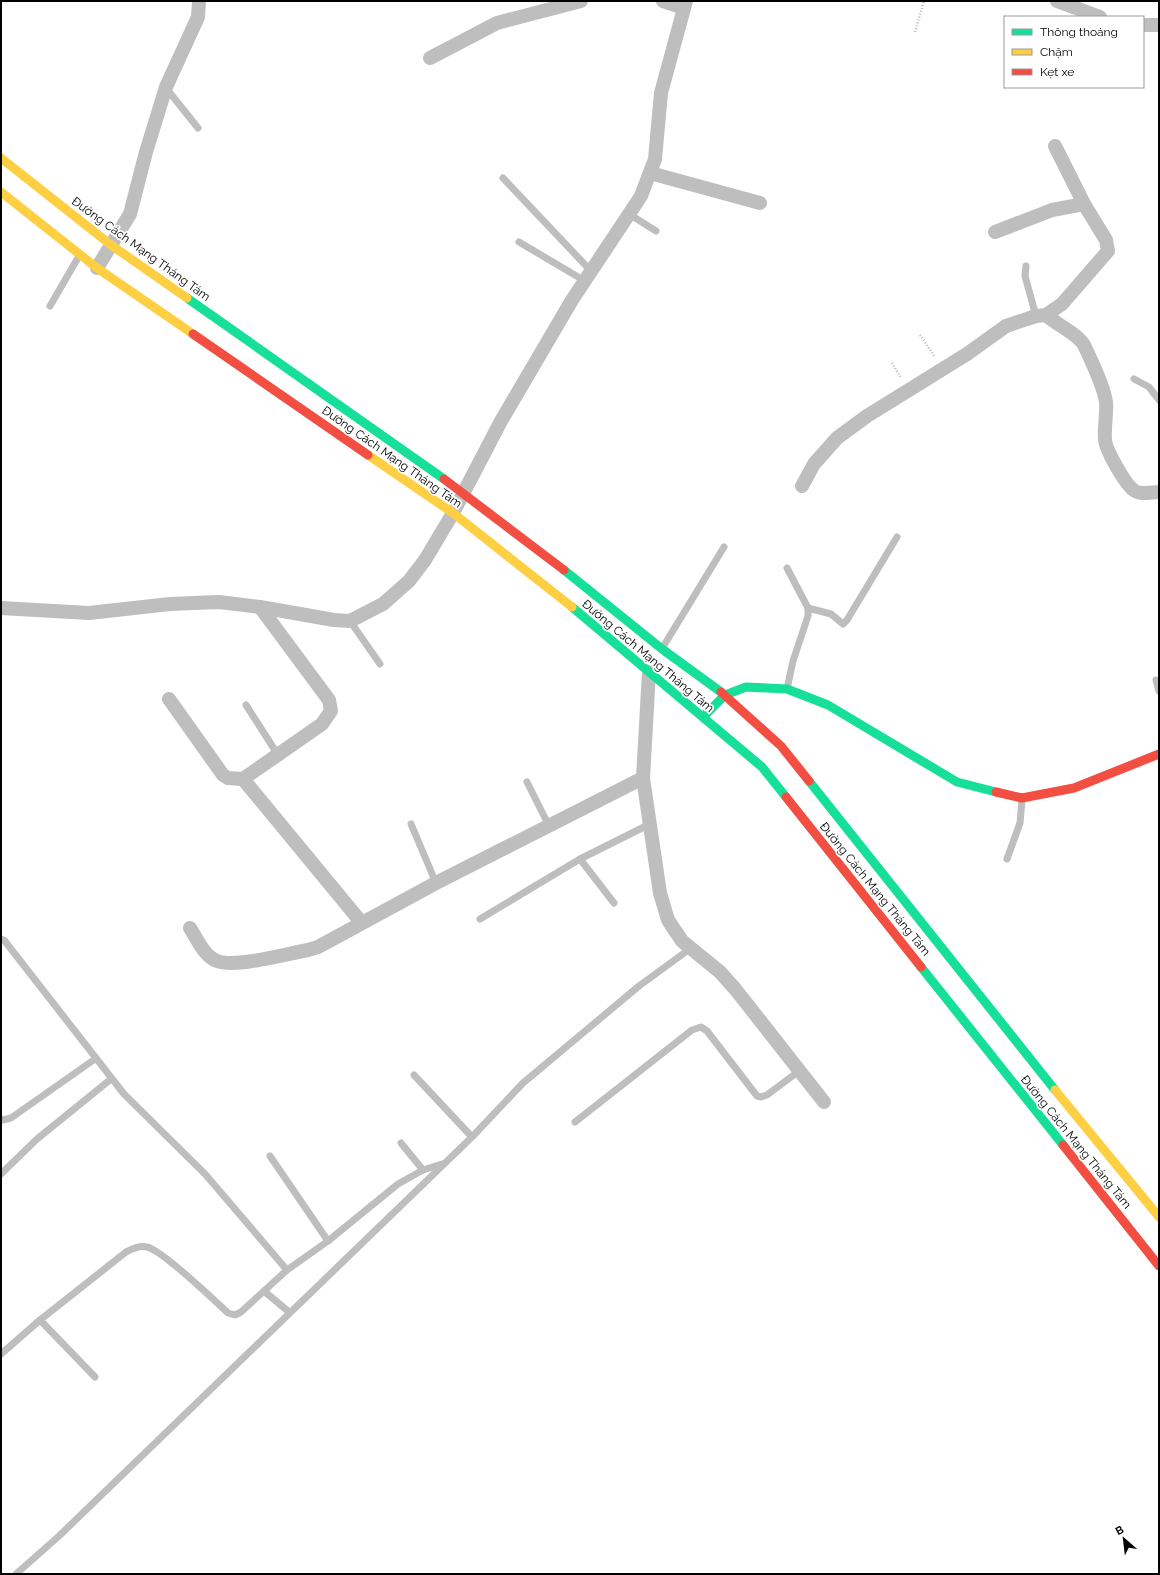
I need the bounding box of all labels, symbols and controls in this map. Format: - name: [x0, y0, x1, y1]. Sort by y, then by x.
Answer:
- legend: [1004, 16, 1144, 88]
- text: Thông thoáng: [1040, 25, 1118, 39]
- text: Chậm: [1040, 45, 1073, 59]
- text: Kẹt xe: [1040, 65, 1074, 79]
- street label: Đường Cách Mạng Tháng Tám: [69, 194, 213, 304]
- street label: Đường Cách Mạng Tháng Tám: [319, 403, 465, 511]
- street label: Đường Cách Mạng Tháng Tám: [579, 597, 717, 715]
- street label: Đường Cách Mạng Tháng Tám: [817, 819, 933, 959]
- street label: Đường Cách Mạng Tháng Tám: [1018, 1072, 1134, 1212]
- north arrow: [1104, 1519, 1144, 1559]
- text: B: [1113, 1523, 1126, 1538]

